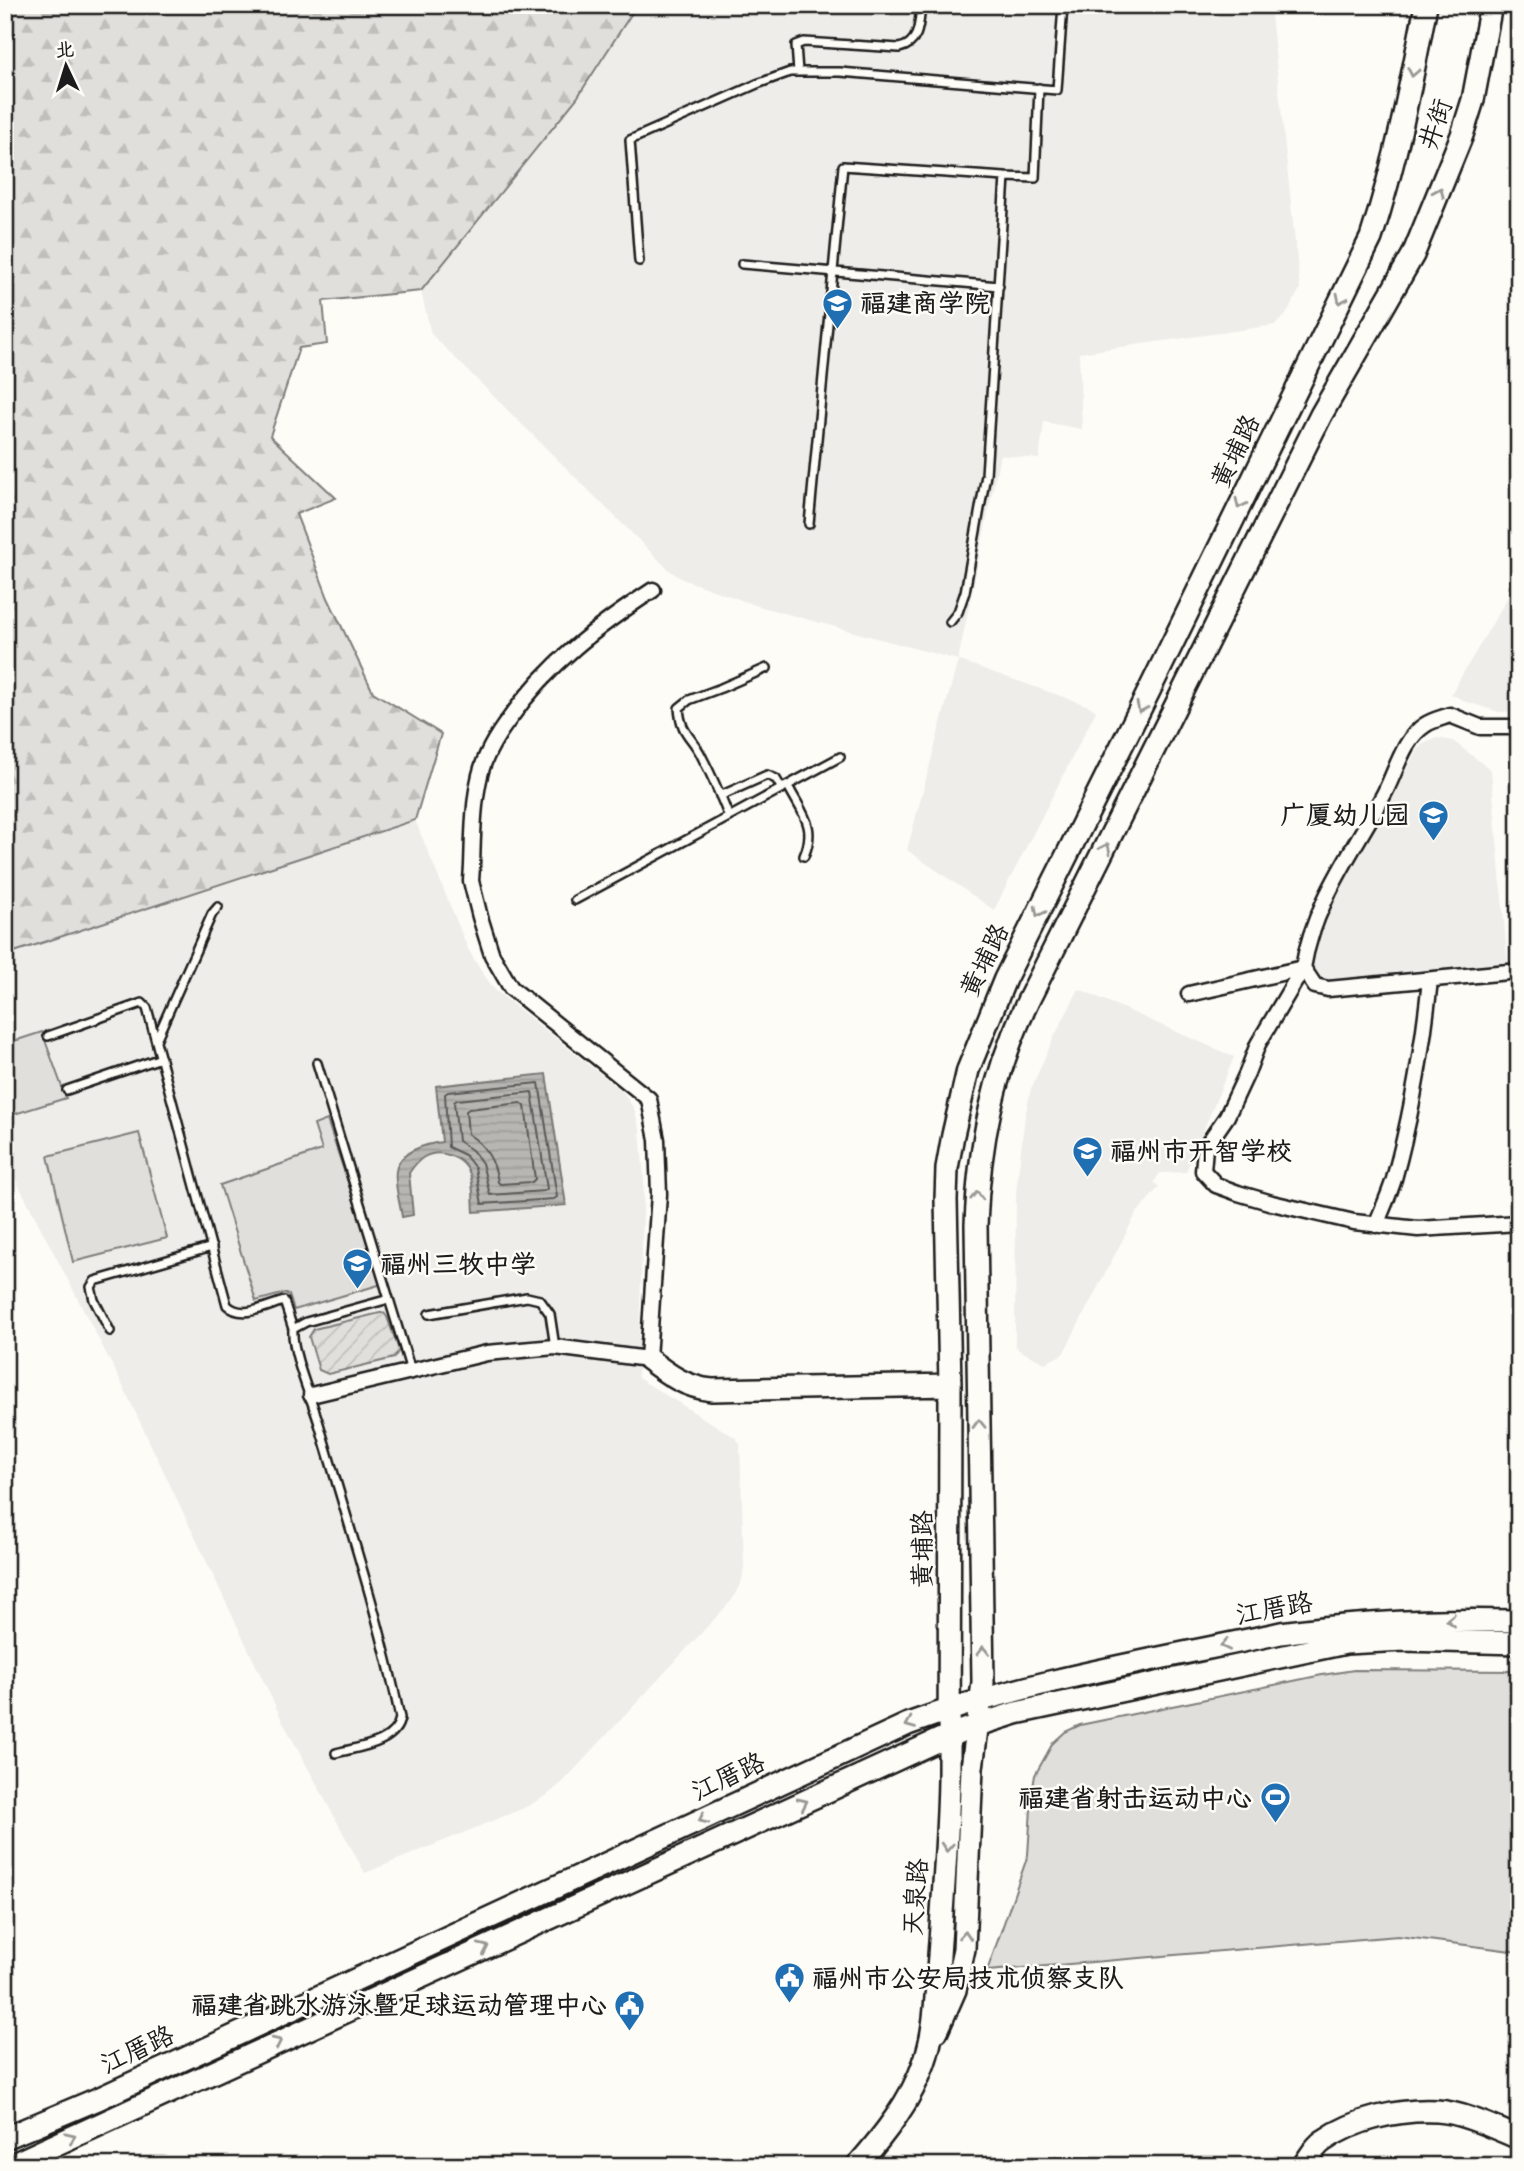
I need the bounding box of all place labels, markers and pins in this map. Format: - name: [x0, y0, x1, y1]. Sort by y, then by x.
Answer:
- place label: 福建商学院: [860, 280, 990, 326]
- school or university icon: 福建商学院: [820, 286, 854, 330]
- place label: 广厦幼儿园: [1280, 792, 1410, 838]
- school or university icon: 广厦幼儿园: [1416, 798, 1450, 842]
- place label: 福州市开智学校: [1110, 1128, 1292, 1174]
- school or university icon: 福州市开智学校: [1070, 1134, 1104, 1178]
- place label: 福州三牧中学: [380, 1241, 536, 1287]
- school or university icon: 福州三牧中学: [340, 1247, 374, 1291]
- place label: 福建省射击运动中心: [1018, 1775, 1252, 1821]
- sports icon: 福建省射击运动中心: [1258, 1781, 1292, 1825]
- place label: 福州市公安局技术侦察支队: [812, 1955, 1124, 2001]
- public building icon: 福州市公安局技术侦察支队: [772, 1961, 806, 2005]
- place label: 福建省跳水游泳暨足球运动管理中心: [191, 1982, 607, 2028]
- public building icon: 福建省跳水游泳暨足球运动管理中心: [613, 1988, 647, 2032]

